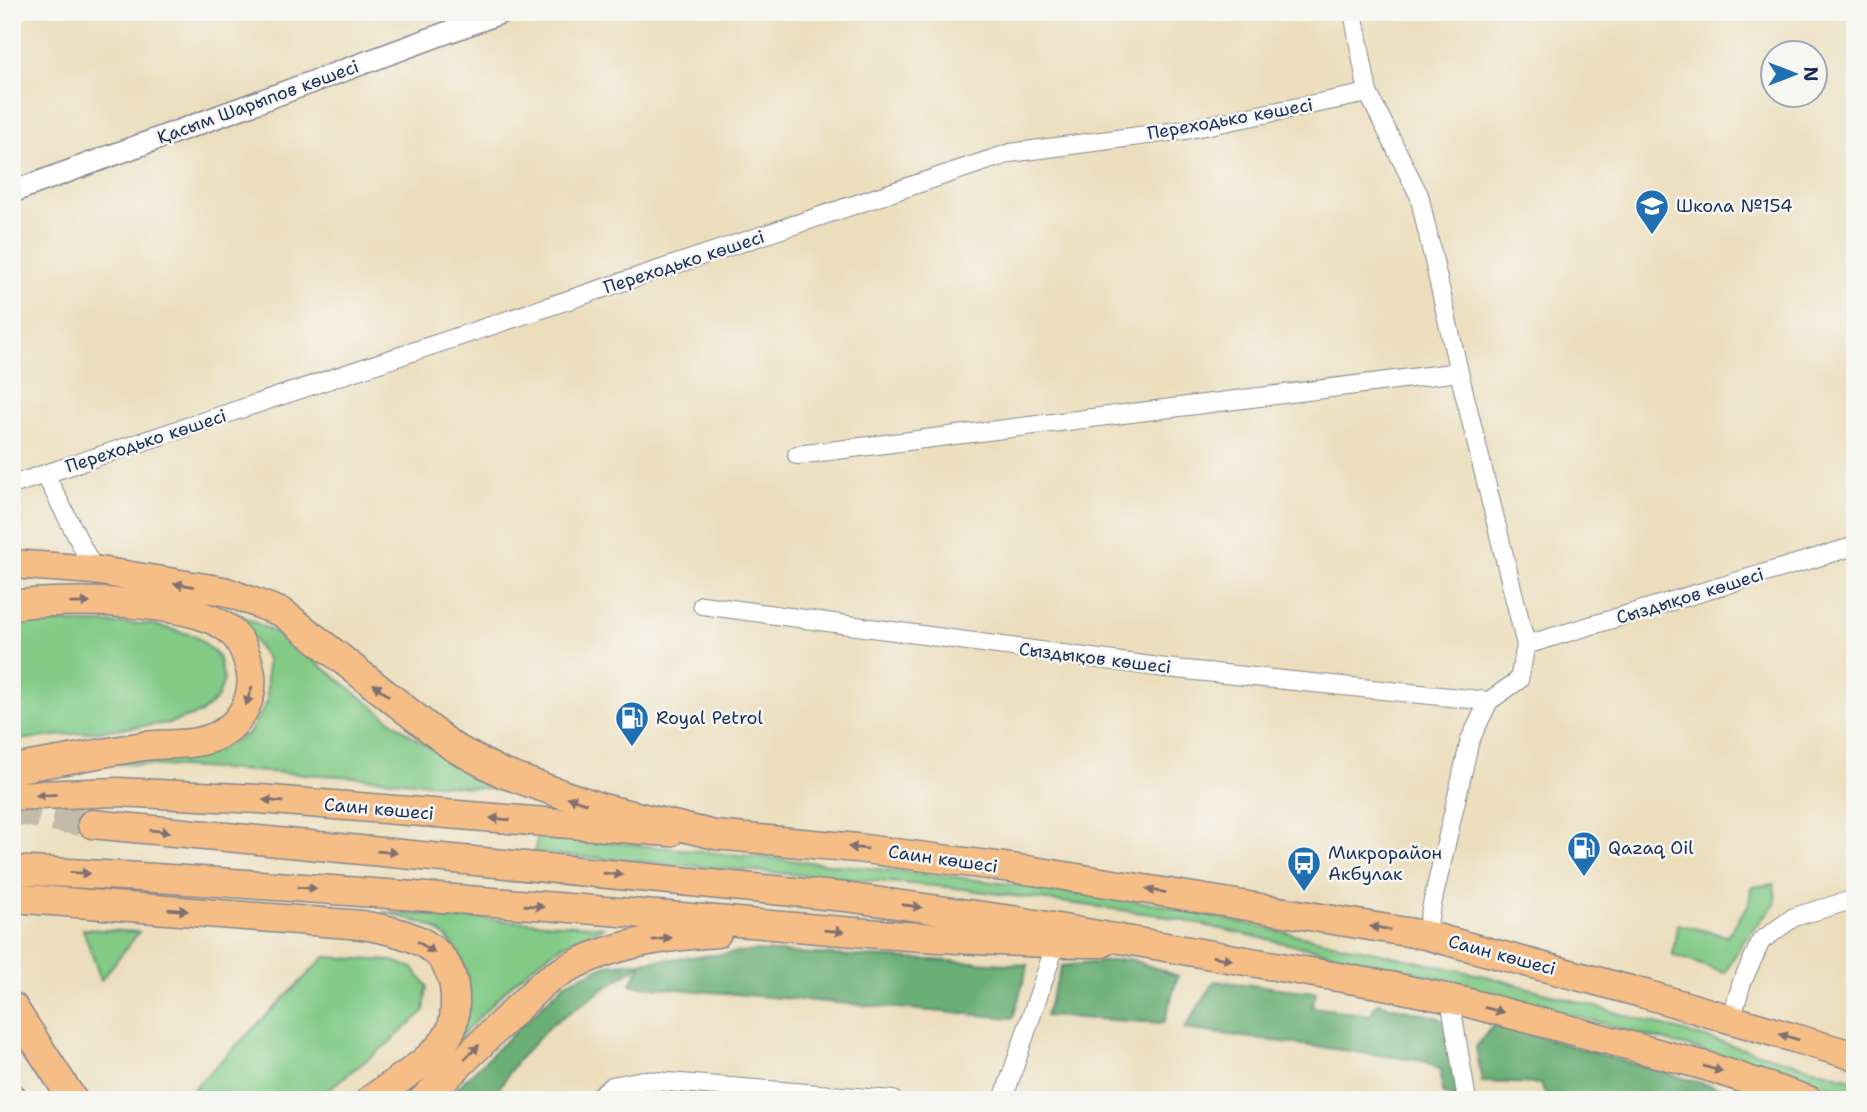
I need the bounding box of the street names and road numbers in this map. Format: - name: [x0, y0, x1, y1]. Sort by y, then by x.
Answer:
- street label: Қасым Шарыпов көшесі: [154, 54, 362, 150]
- street label: Переходько көшесі: [1145, 93, 1315, 145]
- street label: Переходько көшесі: [600, 225, 768, 299]
- street label: Переходько көшесі: [62, 404, 230, 478]
- street label: Сыздықов көшесі: [1613, 562, 1767, 630]
- street label: Сыздықов көшесі: [1018, 637, 1172, 679]
- street label: Саин көшесі: [323, 792, 435, 826]
- street label: Саин көшесі: [887, 839, 999, 879]
- street label: Саин көшесі: [1446, 929, 1558, 981]

